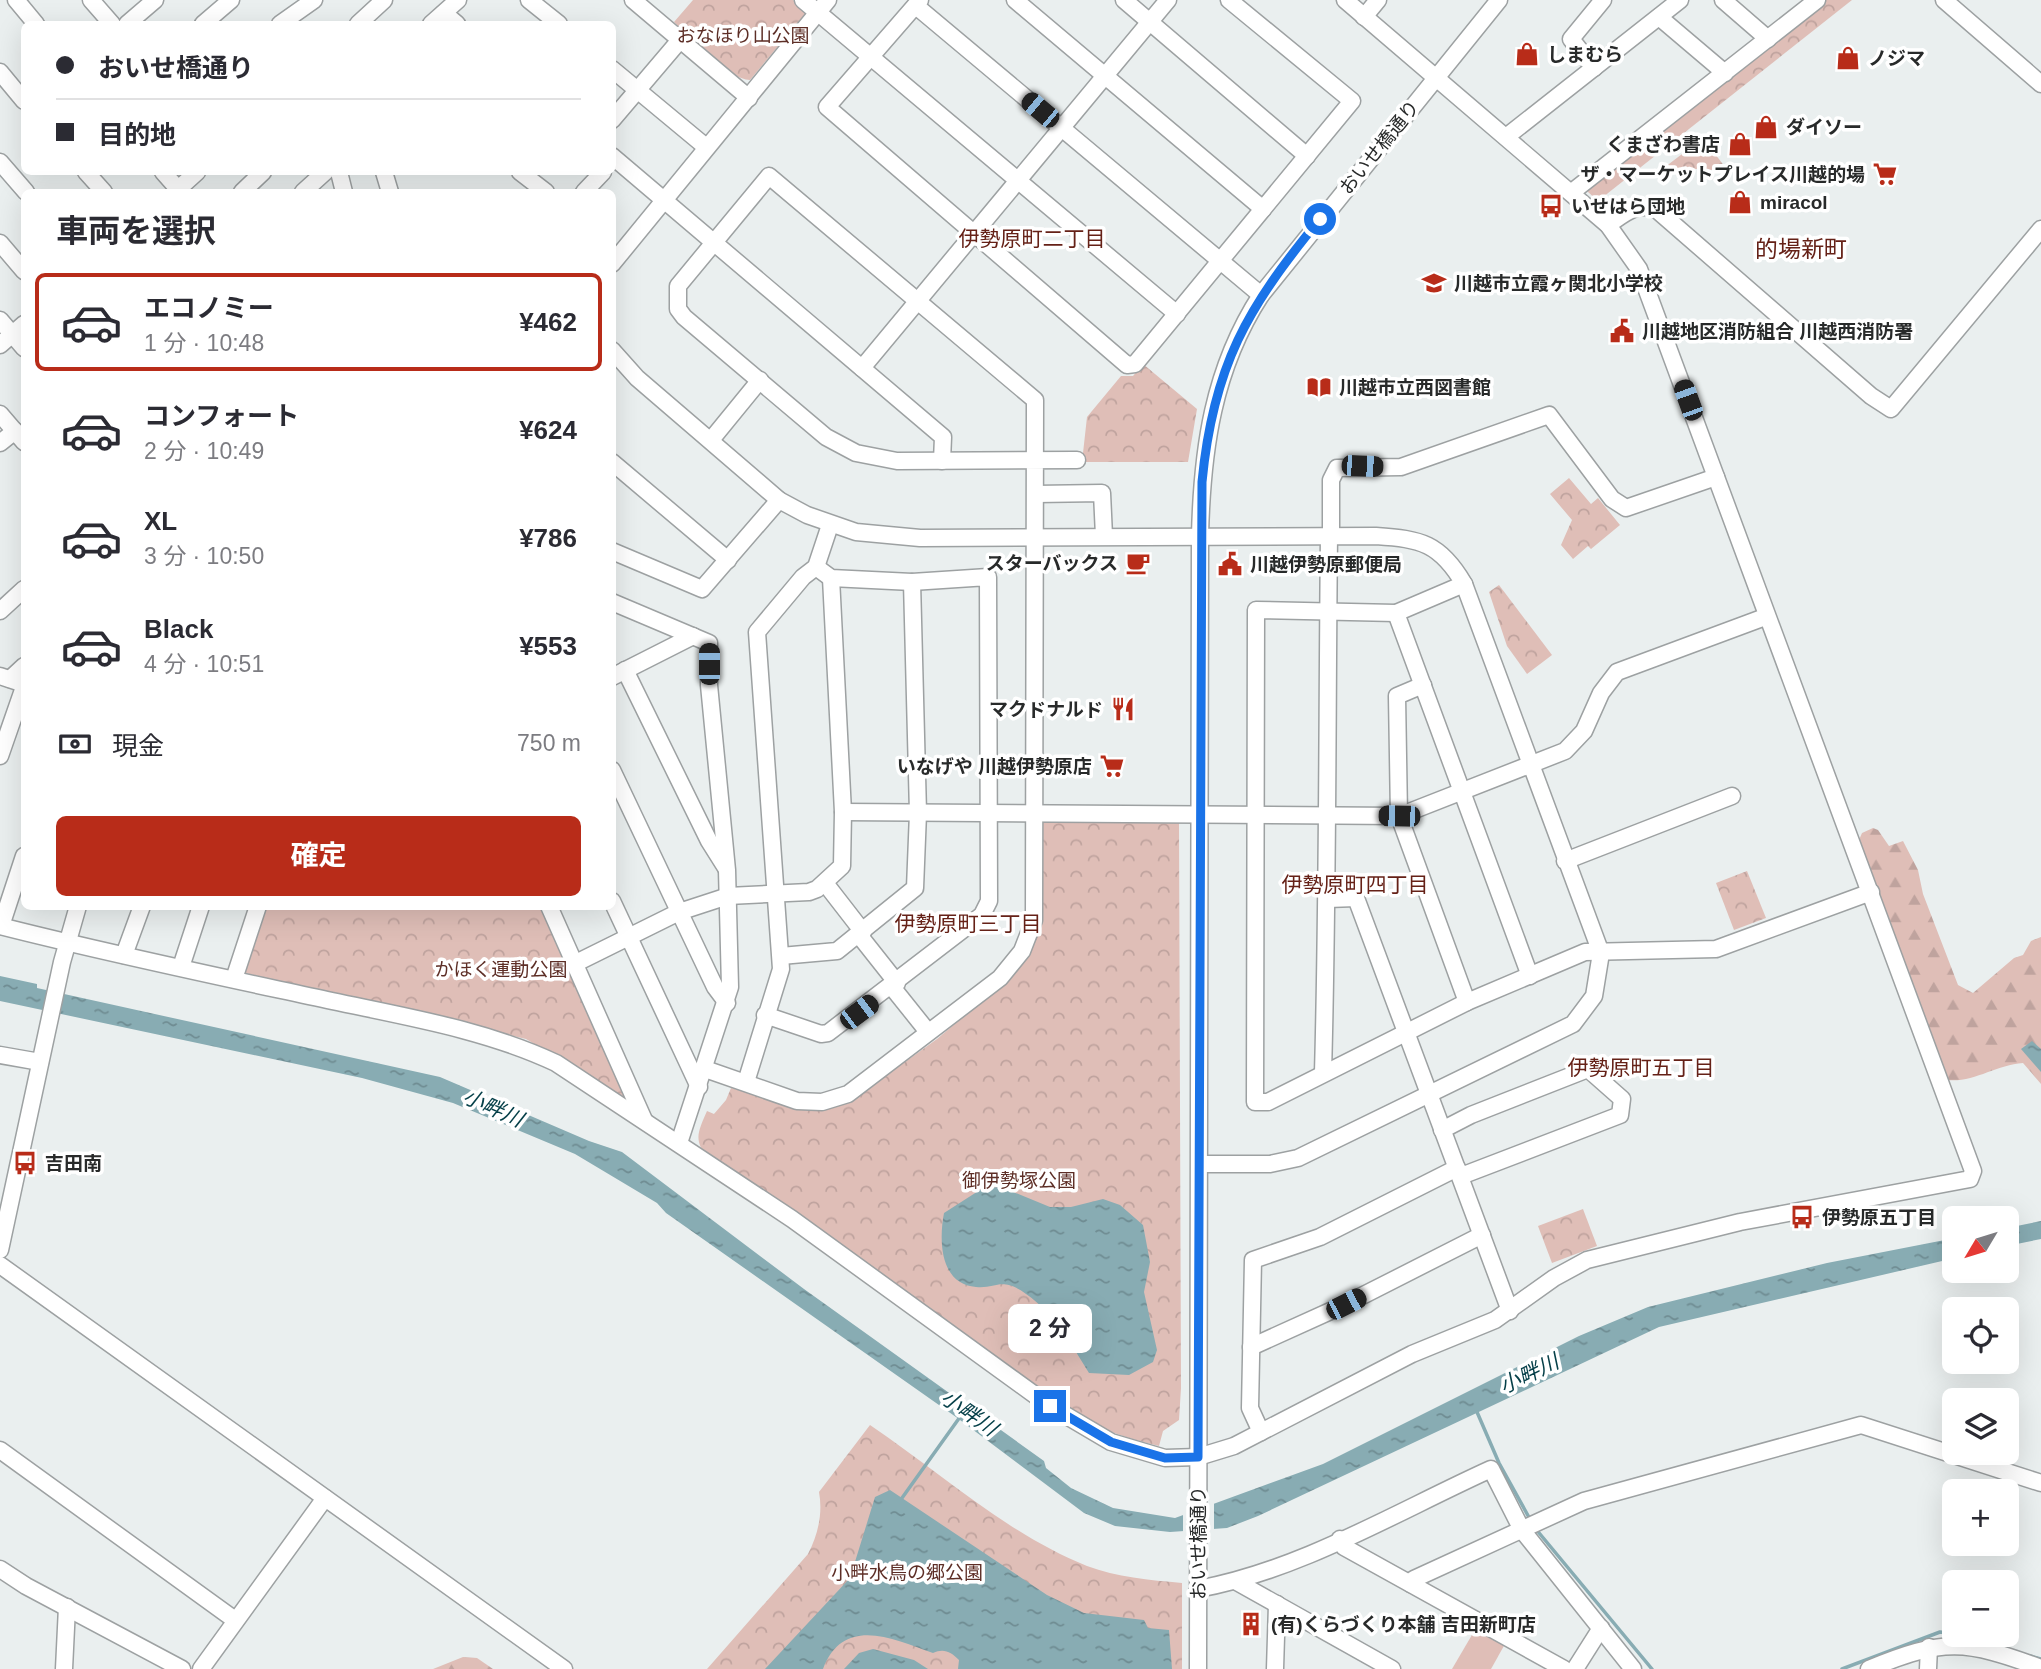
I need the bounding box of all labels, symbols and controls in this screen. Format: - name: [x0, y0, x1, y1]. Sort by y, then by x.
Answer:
- park label: おなほり山公園: [676, 25, 810, 46]
- shop icon: しまむら: [1513, 40, 1541, 68]
- place label: しまむら: [1547, 44, 1623, 65]
- shop icon: ノジマ: [1834, 44, 1862, 72]
- place label: ノジマ: [1868, 48, 1925, 69]
- text: おいせ橋通り: [98, 53, 254, 83]
- car: [1018, 88, 1063, 132]
- street label: おいせ橋通り: [1335, 96, 1423, 198]
- shop icon: ダイソー: [1752, 113, 1780, 141]
- place label: ダイソー: [1786, 117, 1862, 138]
- text: 目的地: [98, 120, 176, 150]
- shop icon: くまざわ書店: [1726, 130, 1754, 158]
- place label: くまざわ書店: [1606, 134, 1720, 155]
- supermarket icon: ザ・マーケットプレイス川越的場: [1871, 160, 1899, 188]
- place label: ザ・マーケットプレイス川越的場: [1581, 164, 1865, 185]
- shop icon: miracol: [1726, 188, 1754, 216]
- bus stop icon: いせはら団地: [1537, 192, 1565, 220]
- place label: miracol: [1760, 192, 1828, 213]
- place label: いせはら団地: [1571, 196, 1685, 217]
- route start: [1304, 203, 1336, 235]
- text: 車両を選択: [56, 213, 216, 249]
- district label: 伊勢原町二丁目: [959, 227, 1106, 250]
- district label: 的場新町: [1755, 236, 1847, 262]
- school or university icon: 川越市立霞ヶ関北小学校: [1420, 269, 1448, 297]
- place label: 川越市立霞ヶ関北小学校: [1454, 273, 1663, 294]
- icon: car: [60, 291, 123, 354]
- text: エコノミー: [144, 293, 274, 323]
- text: ¥462: [519, 307, 577, 337]
- public building icon: 川越地区消防組合 川越西消防署: [1608, 317, 1636, 345]
- place label: 川越地区消防組合 川越西消防署: [1642, 321, 1913, 342]
- text: 1 分 · 10:48: [144, 330, 264, 356]
- library icon: 川越市立西図書館: [1305, 373, 1333, 401]
- place label: 川越市立西図書館: [1339, 377, 1491, 398]
- car: [1671, 377, 1706, 423]
- icon: car: [60, 399, 123, 462]
- text: コンフォート: [144, 401, 299, 431]
- text: ¥624: [519, 415, 577, 445]
- text: 2 分 · 10:49: [144, 438, 264, 464]
- car: [1341, 455, 1384, 477]
- text: XL: [144, 506, 177, 536]
- icon: car: [60, 507, 123, 570]
- text: ¥786: [519, 523, 577, 553]
- text: 3 分 · 10:50: [144, 543, 264, 569]
- cafe icon: スターバックス: [1124, 549, 1152, 577]
- public building icon: 川越伊勢原郵便局: [1216, 550, 1244, 578]
- place label: スターバックス: [986, 553, 1118, 574]
- place label: 川越伊勢原郵便局: [1250, 554, 1402, 575]
- text: Black: [144, 614, 213, 644]
- icon: car: [60, 615, 123, 678]
- text: ¥553: [519, 631, 577, 661]
- car: [699, 643, 720, 685]
- text: 4 分 · 10:51: [144, 651, 264, 677]
- restaurant icon: マクドナルド: [1109, 695, 1137, 723]
- place label: マクドナルド: [989, 699, 1103, 720]
- icon: cash: [56, 725, 94, 763]
- text: 750 m: [517, 730, 581, 756]
- text: 現金: [112, 731, 164, 761]
- supermarket icon: いなげや 川越伊勢原店: [1098, 752, 1126, 780]
- place label: いなげや 川越伊勢原店: [897, 756, 1092, 777]
- car: [1378, 805, 1421, 827]
- button: 確定: [56, 816, 581, 896]
- district label: 伊勢原町四丁目: [1282, 873, 1429, 896]
- district label: 伊勢原町三丁目: [895, 912, 1042, 935]
- park label: かほく運動公園: [434, 959, 568, 980]
- car: [836, 991, 883, 1033]
- district label: 伊勢原町五丁目: [1568, 1056, 1715, 1079]
- water label: 小畔川: [460, 1084, 528, 1132]
- bus stop icon: 吉田南: [11, 1149, 39, 1177]
- place label: 吉田南: [45, 1153, 102, 1174]
- park label: 御伊勢塚公園: [962, 1170, 1076, 1191]
- bus stop icon: 伊勢原五丁目: [1788, 1203, 1816, 1231]
- north arrow: [1942, 1206, 2020, 1283]
- map controls: [1942, 1206, 2019, 1647]
- place label: 伊勢原五丁目: [1822, 1207, 1936, 1228]
- car: [1323, 1285, 1370, 1323]
- button: locate: [1942, 1297, 2019, 1374]
- callout: 2 分: [1008, 1304, 1092, 1354]
- text: 2 分: [1029, 1315, 1071, 1341]
- water label: 小畔川: [1495, 1349, 1564, 1398]
- water label: 小畔川: [937, 1385, 1003, 1441]
- button: layers: [1942, 1388, 2019, 1465]
- route end: [1034, 1390, 1066, 1422]
- button: +: [1942, 1479, 2019, 1556]
- street label: おいせ橋通り: [1188, 1486, 1209, 1600]
- park label: 小畔水鳥の郷公園: [831, 1562, 983, 1583]
- button: −: [1942, 1570, 2019, 1647]
- building icon: (有)くらづくり本舗 吉田新町店: [1237, 1610, 1265, 1638]
- place label: (有)くらづくり本舗 吉田新町店: [1271, 1614, 1536, 1635]

